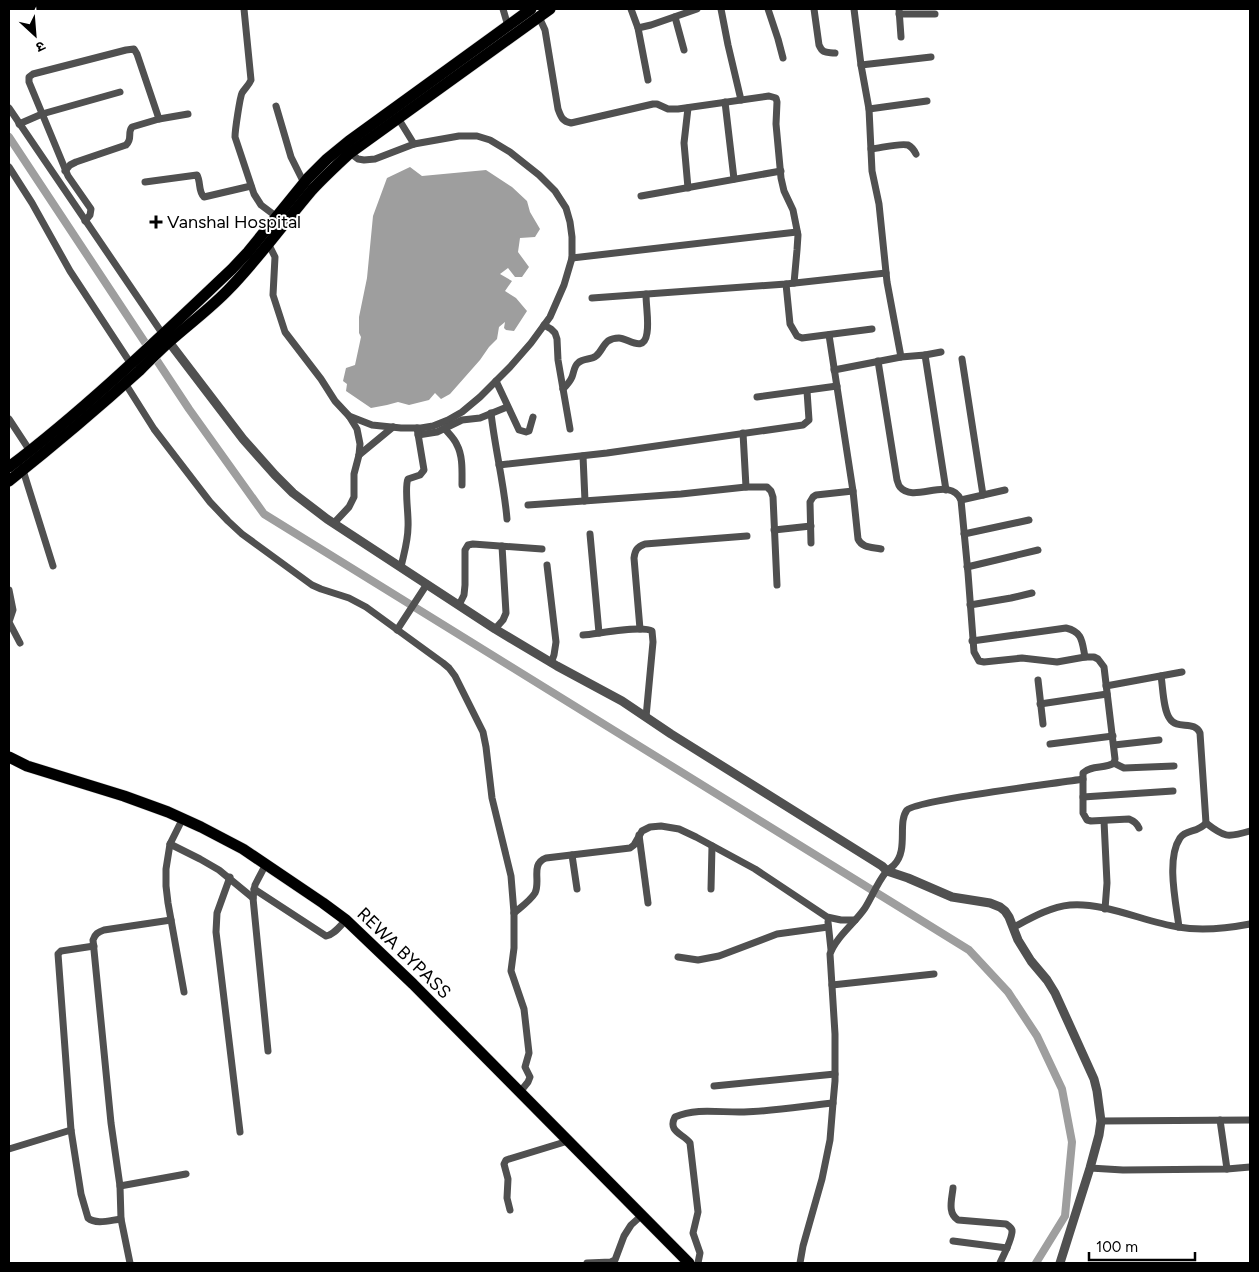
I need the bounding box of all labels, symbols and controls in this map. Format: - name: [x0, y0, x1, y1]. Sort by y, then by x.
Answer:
- north arrow: [10, 10, 60, 60]
- text: उ: [32, 37, 48, 56]
- place label: Vanshal Hospital: [167, 211, 301, 233]
- marker: Vanshal Hospital: [149, 215, 163, 229]
- street label: REWA BYPASS: [353, 903, 455, 1003]
- scale bar: [1089, 1230, 1195, 1262]
- text: 100 m: [1096, 1238, 1138, 1256]

